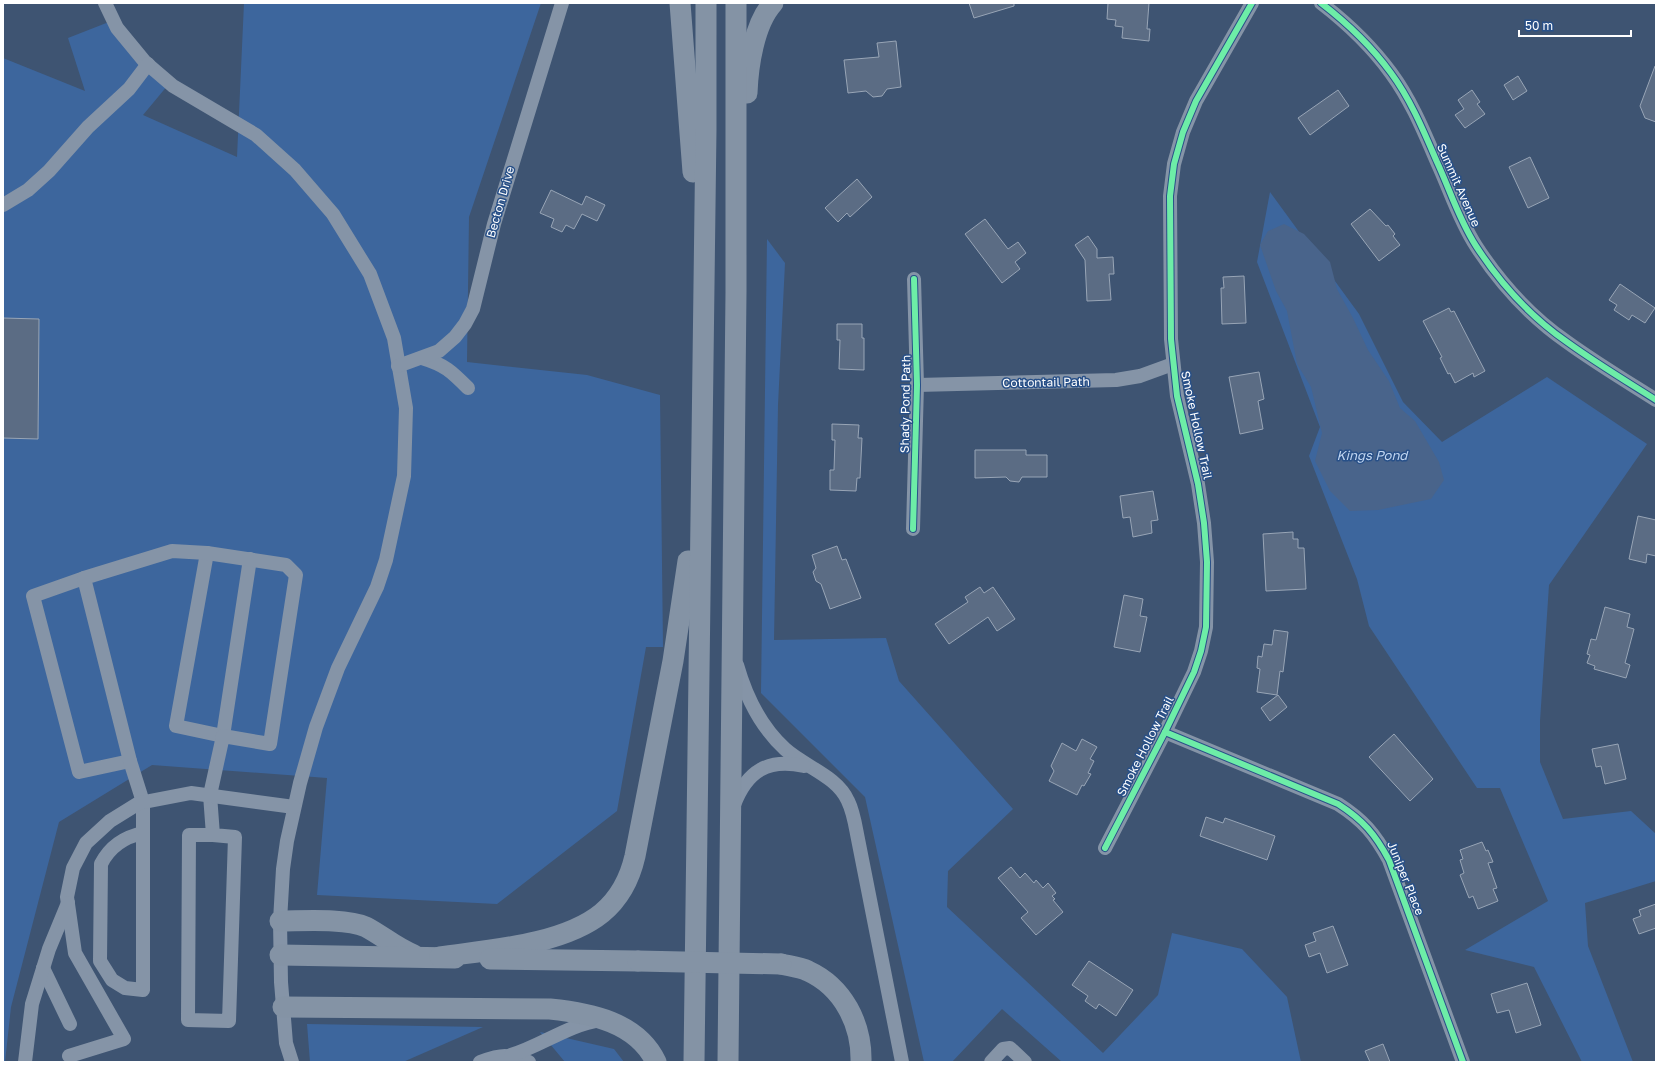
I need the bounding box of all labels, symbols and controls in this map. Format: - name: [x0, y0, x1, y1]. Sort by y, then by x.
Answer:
- scale bar: [1519, 12, 1631, 38]
- text: 50 m: [1525, 18, 1553, 33]
- street label: Summit Avenue: [1434, 141, 1484, 229]
- street label: Becton Drive: [483, 165, 517, 239]
- street label: Shady Pond Path: [897, 355, 913, 453]
- street label: Smoke Hollow Trail: [1178, 369, 1216, 481]
- street label: Cottontail Path: [1002, 374, 1090, 390]
- water label: Kings Pond: [1337, 447, 1409, 463]
- street label: Smoke Hollow Trail: [1113, 693, 1177, 799]
- street label: Juniper Place: [1384, 839, 1428, 917]

